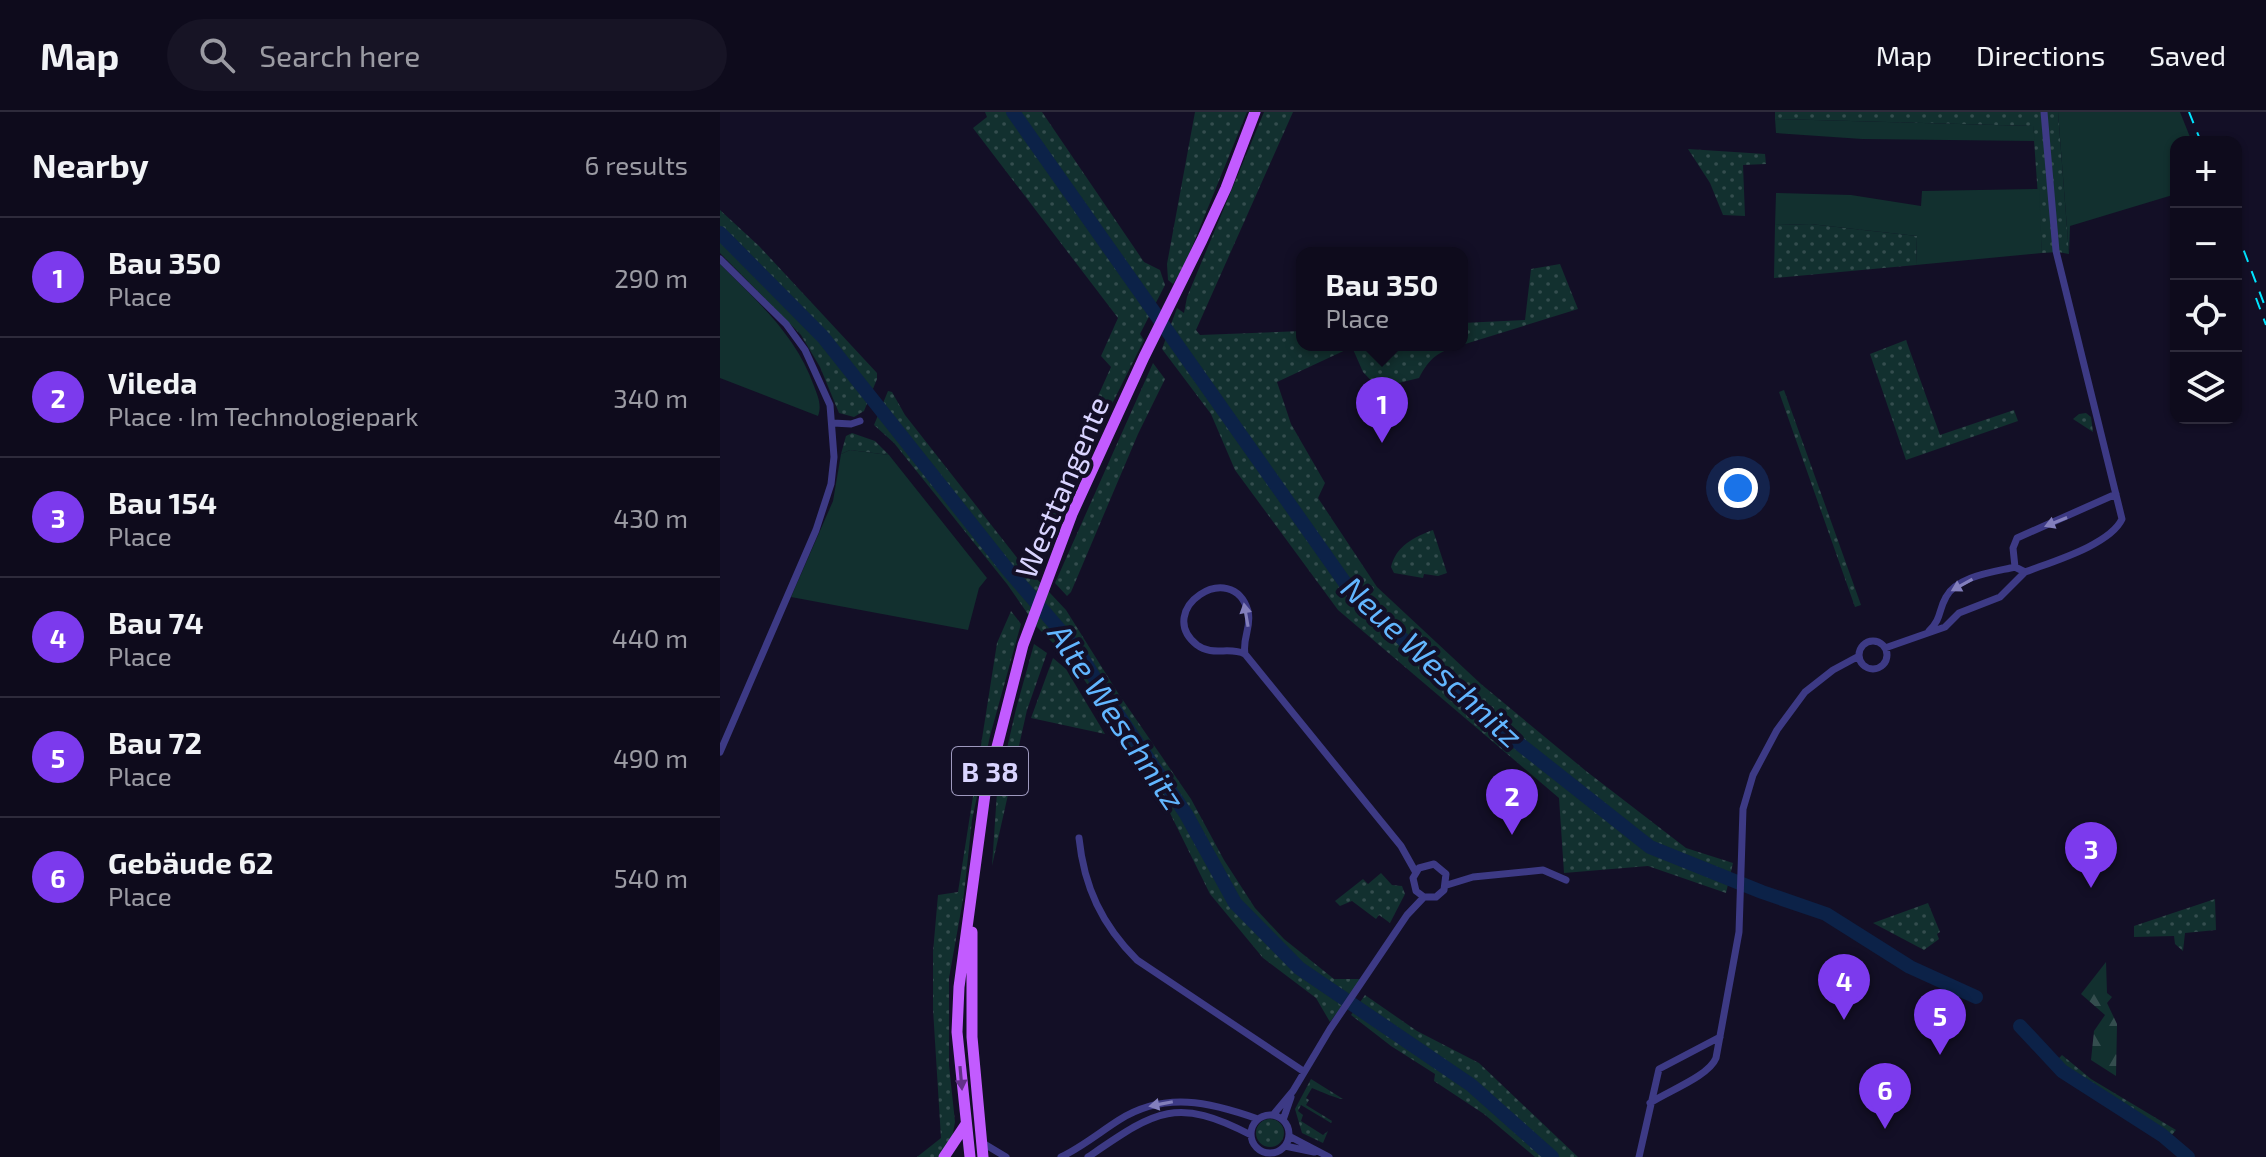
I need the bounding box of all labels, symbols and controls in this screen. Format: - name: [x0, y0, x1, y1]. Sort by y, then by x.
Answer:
- search box: [167, 19, 727, 91]
- text: Map: [40, 32, 119, 78]
- icon: search: [195, 33, 239, 77]
- text: Search here: [259, 37, 420, 73]
- text: Map: [1876, 38, 1932, 72]
- text: Directions: [1976, 38, 2105, 72]
- text: Saved: [2149, 38, 2226, 72]
- map controls: [2170, 136, 2242, 424]
- button: +: [2170, 136, 2242, 208]
- text: Nearby: [32, 144, 149, 185]
- text: 6 results: [585, 149, 688, 180]
- button: −: [2170, 208, 2242, 280]
- text: Bau 350: [108, 244, 221, 280]
- popup: [1296, 247, 1468, 351]
- text: 1: [52, 262, 64, 293]
- text: 290 m: [614, 262, 688, 293]
- text: Bau 350: [1325, 266, 1439, 302]
- text: Place: [108, 280, 172, 311]
- button: locate: [2170, 280, 2242, 352]
- text: Place: [1325, 302, 1389, 333]
- button: layers: [2170, 352, 2242, 424]
- text: Vileda: [108, 364, 197, 400]
- pin: 1: [1356, 377, 1408, 443]
- text: 2: [50, 382, 66, 413]
- text: 340 m: [613, 382, 688, 413]
- street label: Westtangente: [1007, 391, 1115, 583]
- text: Place · Im Technologiepark: [108, 400, 419, 431]
- your location: [1718, 468, 1758, 508]
- text: Bau 154: [108, 484, 217, 520]
- text: 3: [51, 502, 65, 533]
- text: 430 m: [613, 502, 688, 533]
- one-way arrow: [2044, 515, 2068, 528]
- text: Place: [108, 520, 172, 551]
- water label: Neue Weschnitz: [1335, 568, 1531, 754]
- one-way arrow: [1951, 578, 1973, 592]
- one-way arrow: [1239, 602, 1251, 627]
- text: Bau 74: [108, 604, 204, 640]
- water label: Alte Weschnitz: [1041, 615, 1194, 816]
- text: 4: [50, 622, 66, 653]
- text: 440 m: [612, 622, 688, 653]
- text: Place: [108, 640, 172, 671]
- text: Bau 72: [108, 724, 202, 760]
- text: 5: [51, 742, 65, 773]
- text: 490 m: [613, 742, 688, 773]
- road number: B 38: [952, 747, 1028, 795]
- text: Place: [108, 760, 172, 791]
- pin: 2: [1486, 769, 1538, 835]
- pin: 3: [2065, 822, 2117, 888]
- text: Gebäude 62: [108, 844, 274, 880]
- text: 6: [50, 862, 66, 893]
- text: 540 m: [614, 862, 688, 893]
- text: Place: [108, 880, 172, 911]
- pin: 4: [1818, 954, 1870, 1020]
- pin: 5: [1914, 989, 1966, 1055]
- pin: 6: [1859, 1063, 1911, 1129]
- one-way arrow: [955, 1066, 968, 1091]
- one-way arrow: [1148, 1098, 1173, 1110]

